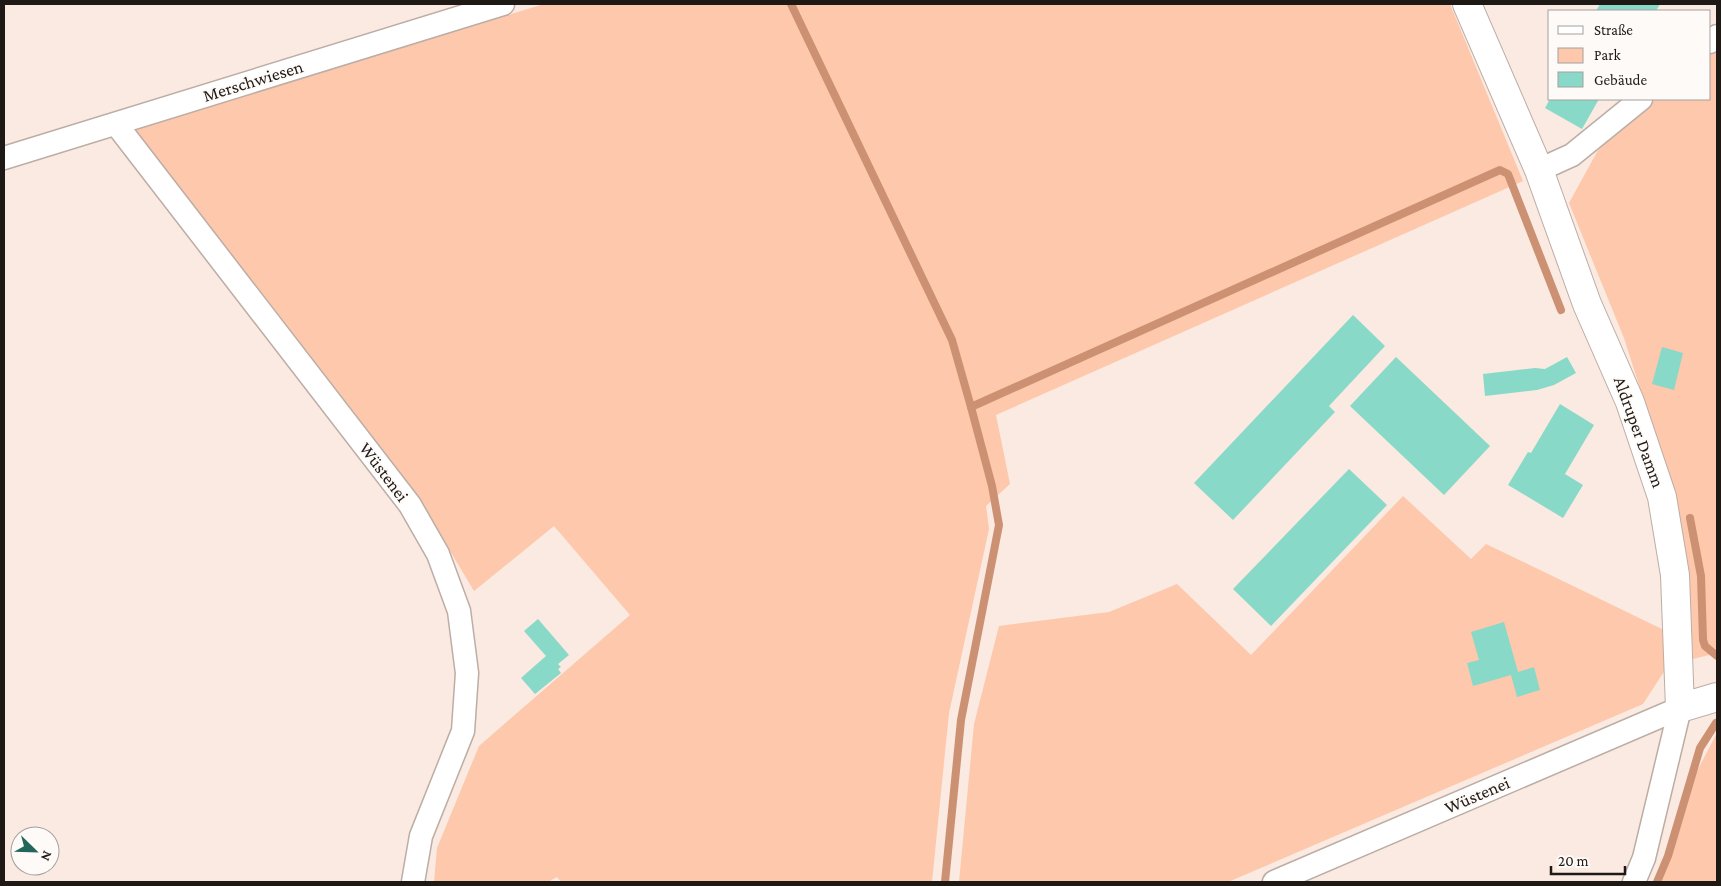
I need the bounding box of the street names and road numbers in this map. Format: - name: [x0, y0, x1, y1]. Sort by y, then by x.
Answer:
- street label: Merschwiesen: [200, 56, 306, 106]
- street label: Aldruper Damm: [1610, 374, 1669, 491]
- street label: Wüstenei: [355, 438, 413, 506]
- street label: Wüstenei: [1441, 772, 1513, 818]

